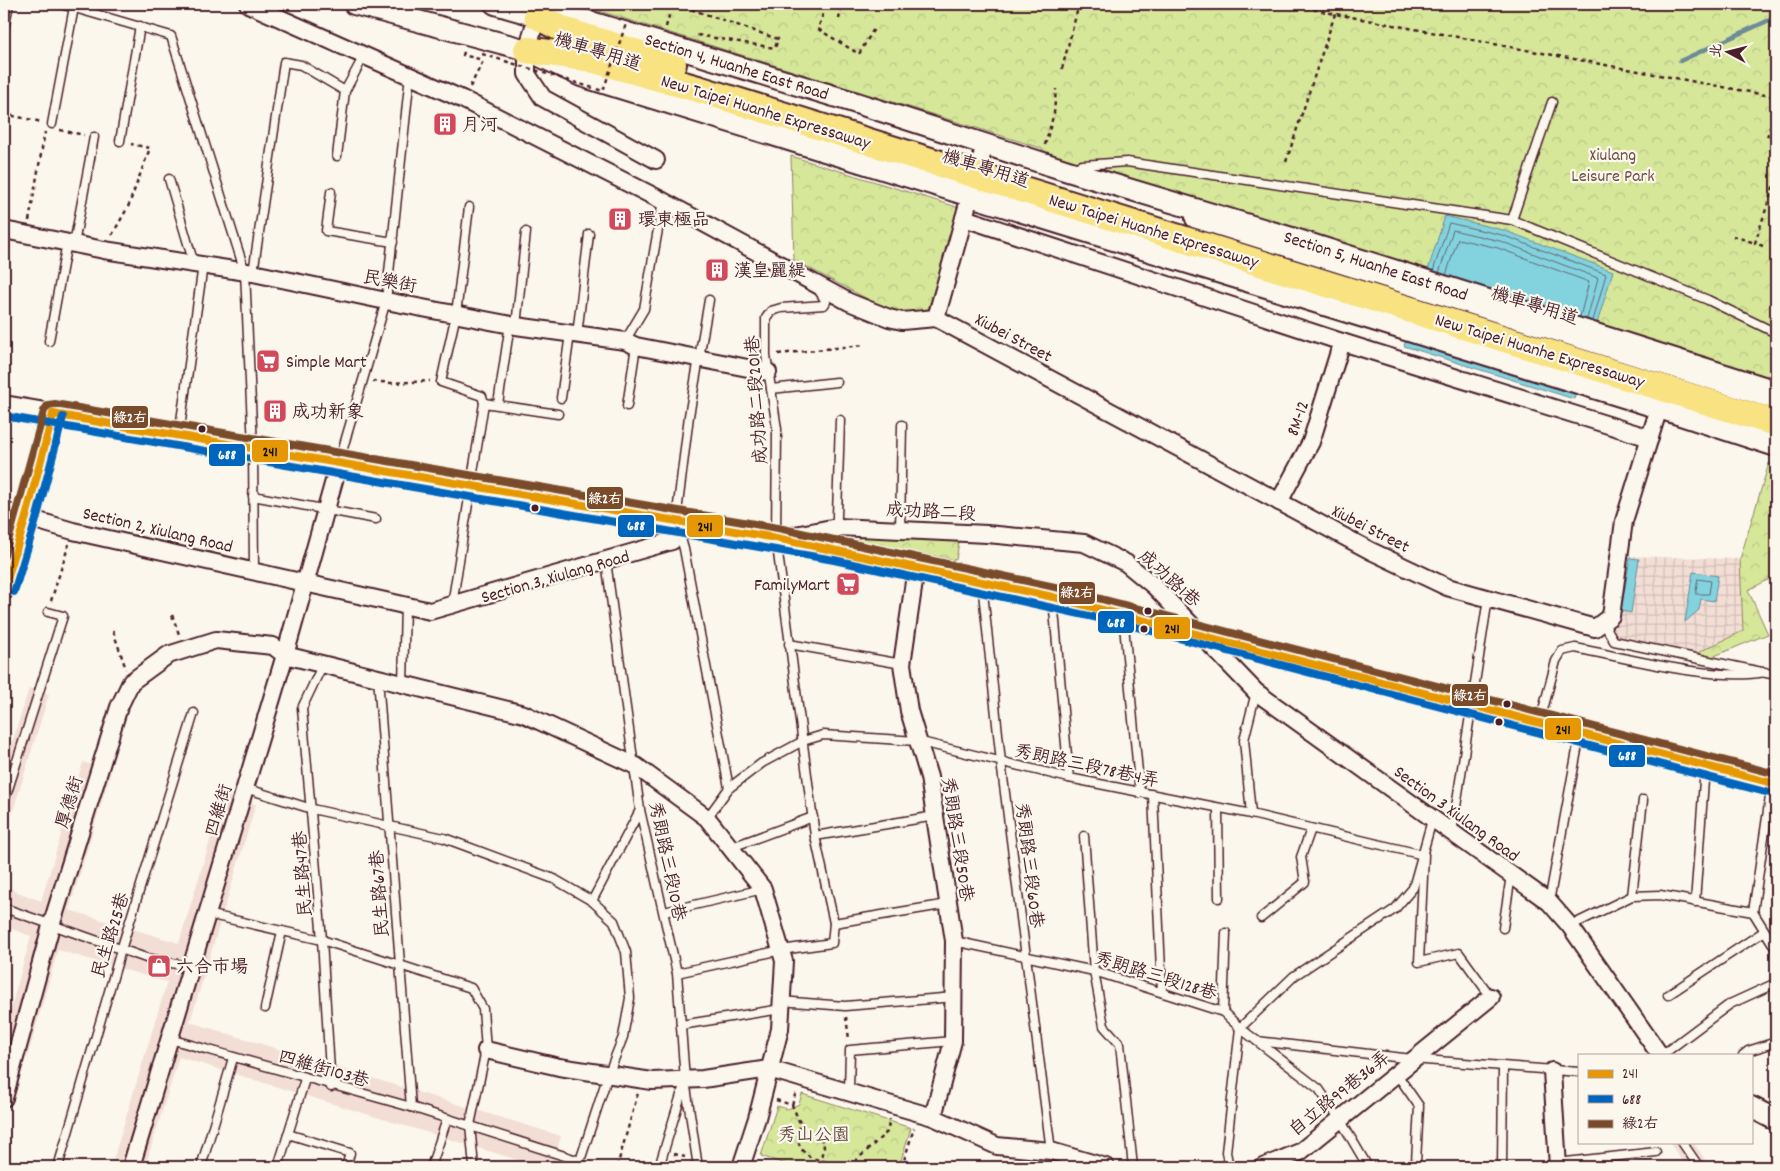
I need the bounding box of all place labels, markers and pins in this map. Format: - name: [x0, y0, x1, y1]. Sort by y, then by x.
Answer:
- building icon: 月河: [432, 111, 458, 137]
- place label: 月河: [462, 114, 498, 139]
- building icon: 環東極品: [607, 206, 633, 232]
- place label: 環東極品: [638, 209, 710, 234]
- building icon: 漢皇麗緹: [704, 257, 730, 283]
- place label: 漢皇麗緹: [734, 260, 806, 285]
- supermarket icon: Simple Mart: [255, 348, 281, 374]
- place label: Simple Mart: [286, 351, 367, 376]
- building icon: 成功新象: [262, 398, 288, 424]
- place label: 成功新象: [292, 401, 364, 426]
- unlabelled marker: [197, 424, 207, 434]
- unlabelled marker: [530, 503, 540, 513]
- supermarket icon: FamilyMart: [835, 571, 861, 597]
- place label: FamilyMart: [754, 574, 830, 599]
- unlabelled marker: [1143, 606, 1153, 616]
- unlabelled marker: [1139, 624, 1149, 634]
- unlabelled marker: [1502, 699, 1512, 709]
- unlabelled marker: [1494, 717, 1504, 727]
- shop icon: 六合市場: [146, 953, 172, 979]
- place label: 六合市場: [176, 956, 248, 981]

